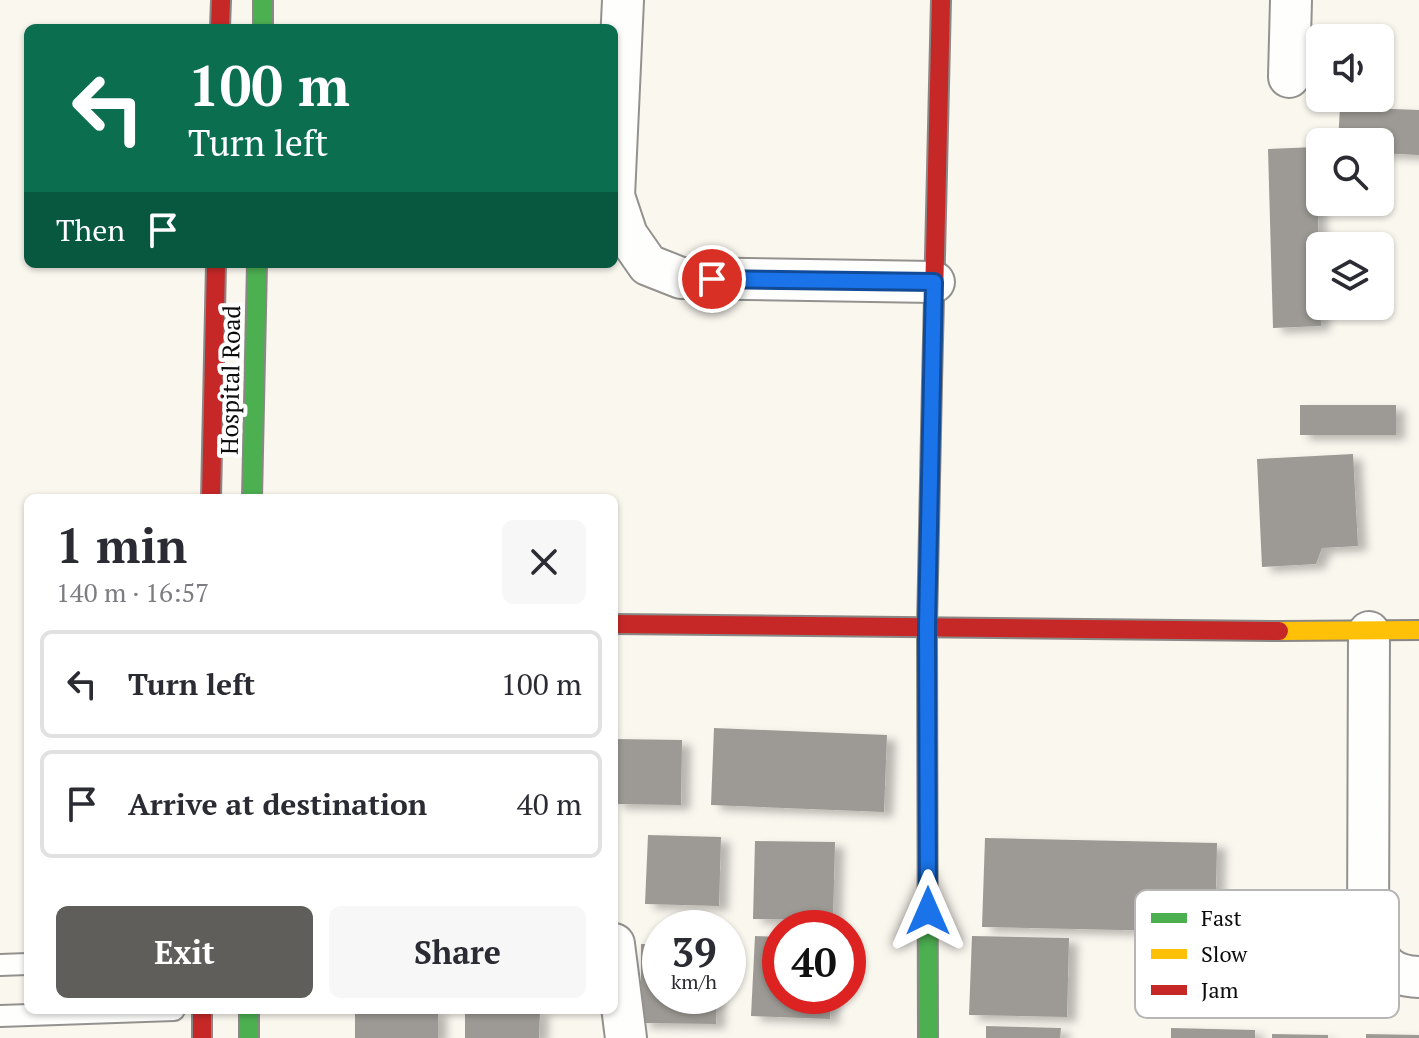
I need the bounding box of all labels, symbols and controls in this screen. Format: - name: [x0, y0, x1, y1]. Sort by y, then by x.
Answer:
- map controls: [1306, 24, 1394, 320]
- button: sound: [1306, 24, 1394, 112]
- text: 100 m: [188, 48, 350, 122]
- icon: left: [56, 56, 160, 160]
- text: Turn left: [188, 119, 328, 166]
- button: search: [1306, 128, 1394, 216]
- icon: arrive: [141, 208, 185, 252]
- text: Then: [56, 210, 125, 250]
- button: layers: [1306, 232, 1394, 320]
- pin: [678, 245, 746, 313]
- icon: arrive: [690, 257, 734, 301]
- street label: Hospital Road: [213, 305, 247, 455]
- text: 1 min: [56, 513, 187, 577]
- button: close: [502, 520, 586, 604]
- text: 140 m · 16:57: [56, 575, 209, 609]
- icon: left: [60, 662, 104, 706]
- text: Turn left: [128, 664, 255, 704]
- text: 100 m: [501, 664, 582, 704]
- icon: arrive: [60, 782, 104, 826]
- text: Arrive at destination: [128, 784, 427, 824]
- text: 40 m: [517, 784, 582, 824]
- position arrow: [886, 869, 970, 953]
- legend: [1135, 890, 1399, 1018]
- text: Fast: [1201, 903, 1242, 932]
- button: Exit: [56, 906, 313, 998]
- button: Share: [329, 906, 586, 998]
- speed limit sign: 40: [762, 910, 866, 1014]
- text: 39: [671, 925, 717, 978]
- text: Slow: [1201, 939, 1248, 968]
- text: km/h: [671, 968, 717, 995]
- text: Jam: [1201, 975, 1239, 1004]

